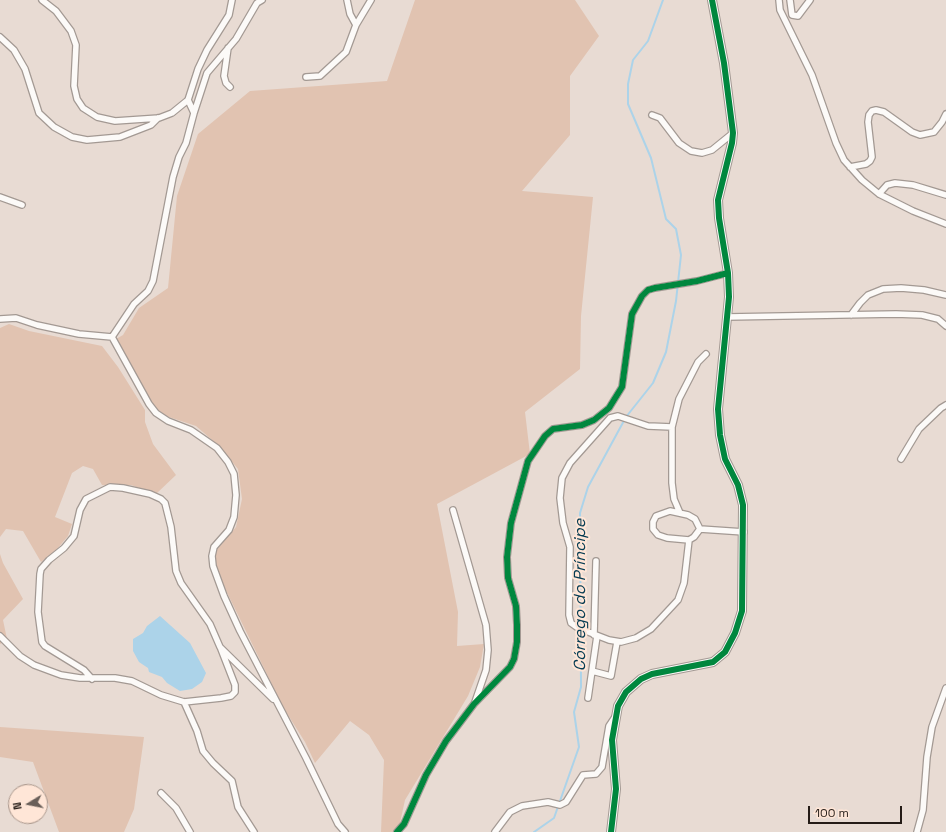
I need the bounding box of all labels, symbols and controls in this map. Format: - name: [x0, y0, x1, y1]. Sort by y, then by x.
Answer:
- water label: Córrego do Príncipe: [571, 519, 591, 671]
- north arrow: [8, 784, 48, 824]
- scale bar: [810, 798, 904, 824]
- text: N: [10, 801, 25, 811]
- text: 100 m: [815, 805, 849, 821]

